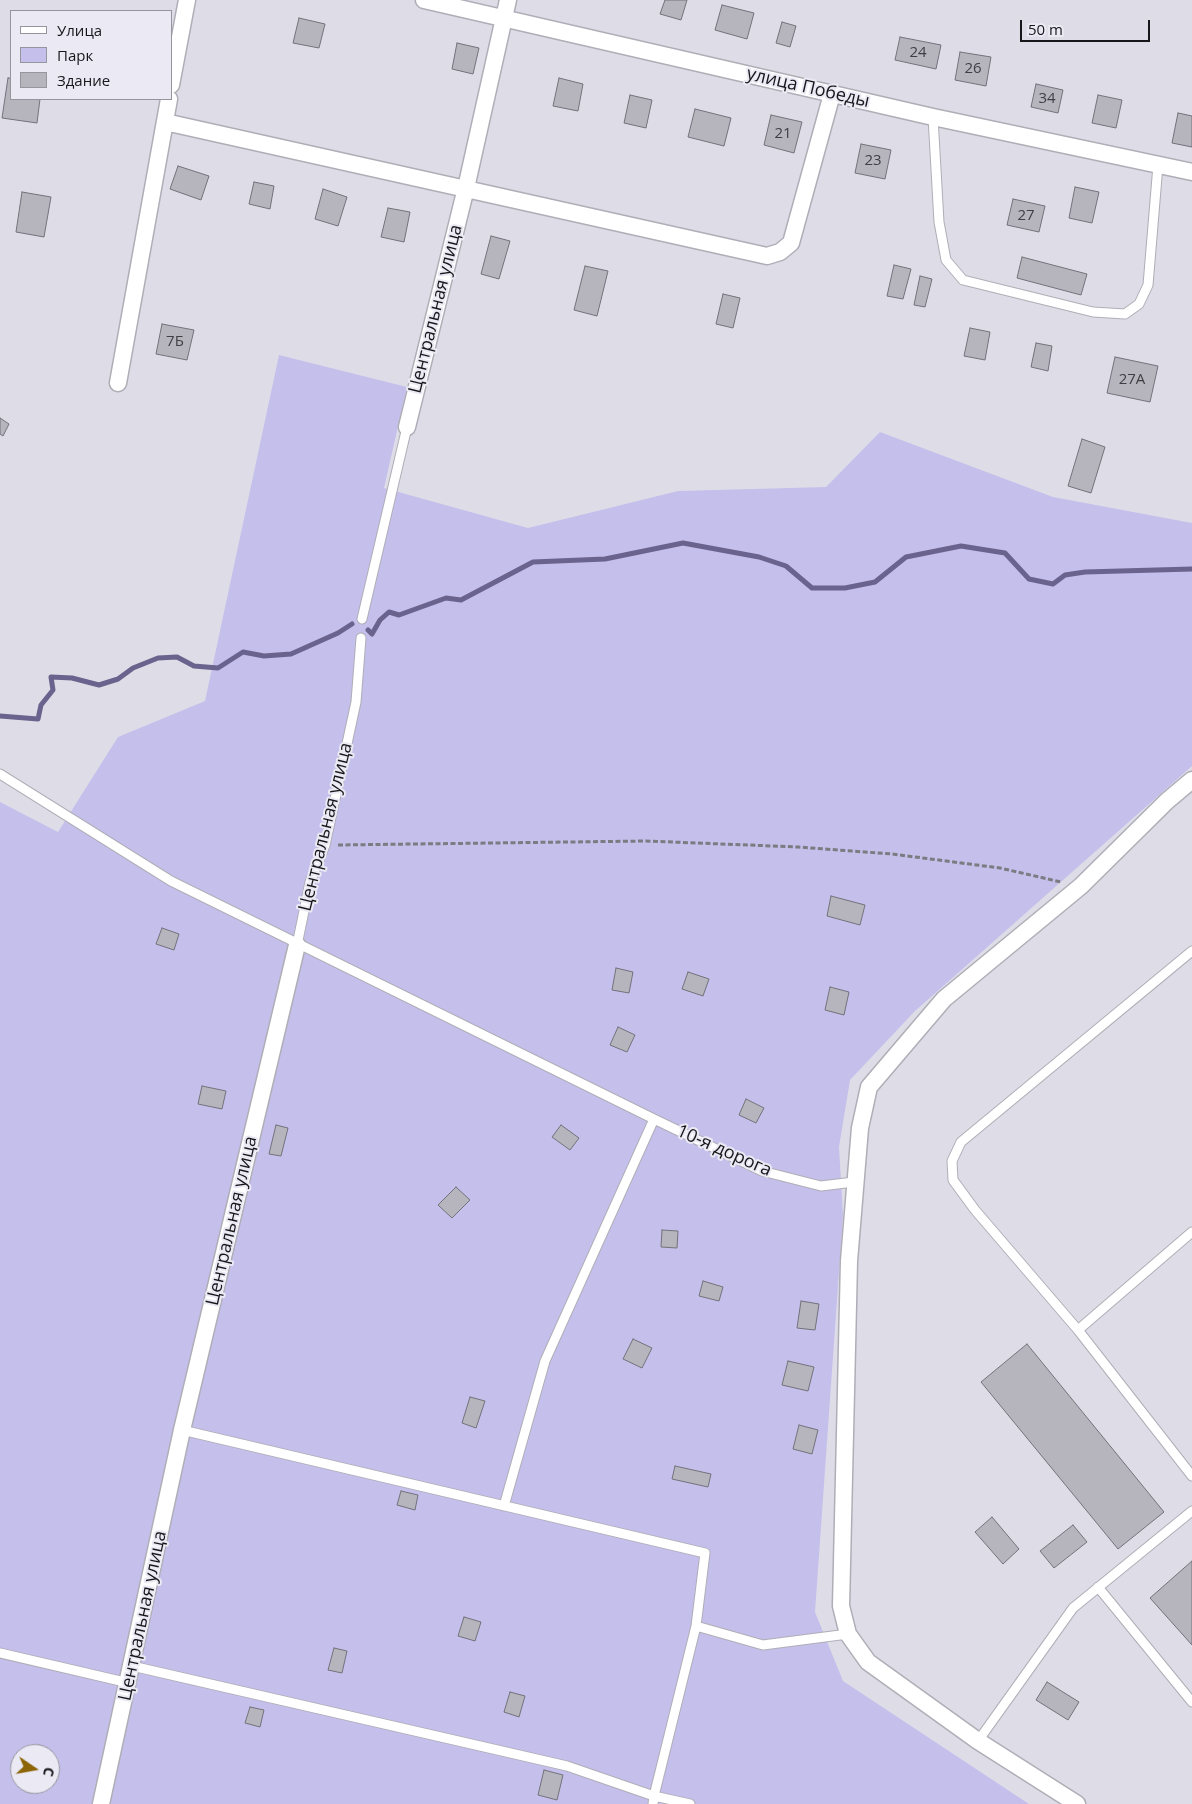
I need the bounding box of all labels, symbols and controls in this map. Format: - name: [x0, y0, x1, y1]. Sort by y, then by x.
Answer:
- legend: [10, 10, 172, 100]
- scale bar: [1022, 10, 1152, 42]
- text: 50 m: [1028, 19, 1063, 39]
- text: Улица: [57, 20, 102, 40]
- house number: 24: [909, 44, 927, 62]
- text: Парк: [57, 45, 93, 65]
- house number: 26: [964, 60, 982, 78]
- street label: улица Победы: [744, 63, 872, 113]
- text: Здание: [57, 70, 110, 90]
- house number: 34: [1038, 90, 1056, 108]
- house number: 21: [774, 125, 792, 143]
- house number: 23: [864, 152, 882, 170]
- house number: 27: [1017, 207, 1035, 225]
- street label: Центральная улица: [405, 222, 467, 396]
- house number: 7Б: [166, 333, 184, 351]
- house number: 27А: [1119, 371, 1145, 389]
- street label: Центральная улица: [295, 740, 357, 914]
- street label: 10-я дорога: [673, 1120, 775, 1182]
- street label: Центральная улица: [202, 1134, 262, 1308]
- street label: Центральная улица: [114, 1529, 172, 1703]
- north arrow: [10, 1744, 60, 1794]
- text: С: [39, 1766, 59, 1778]

